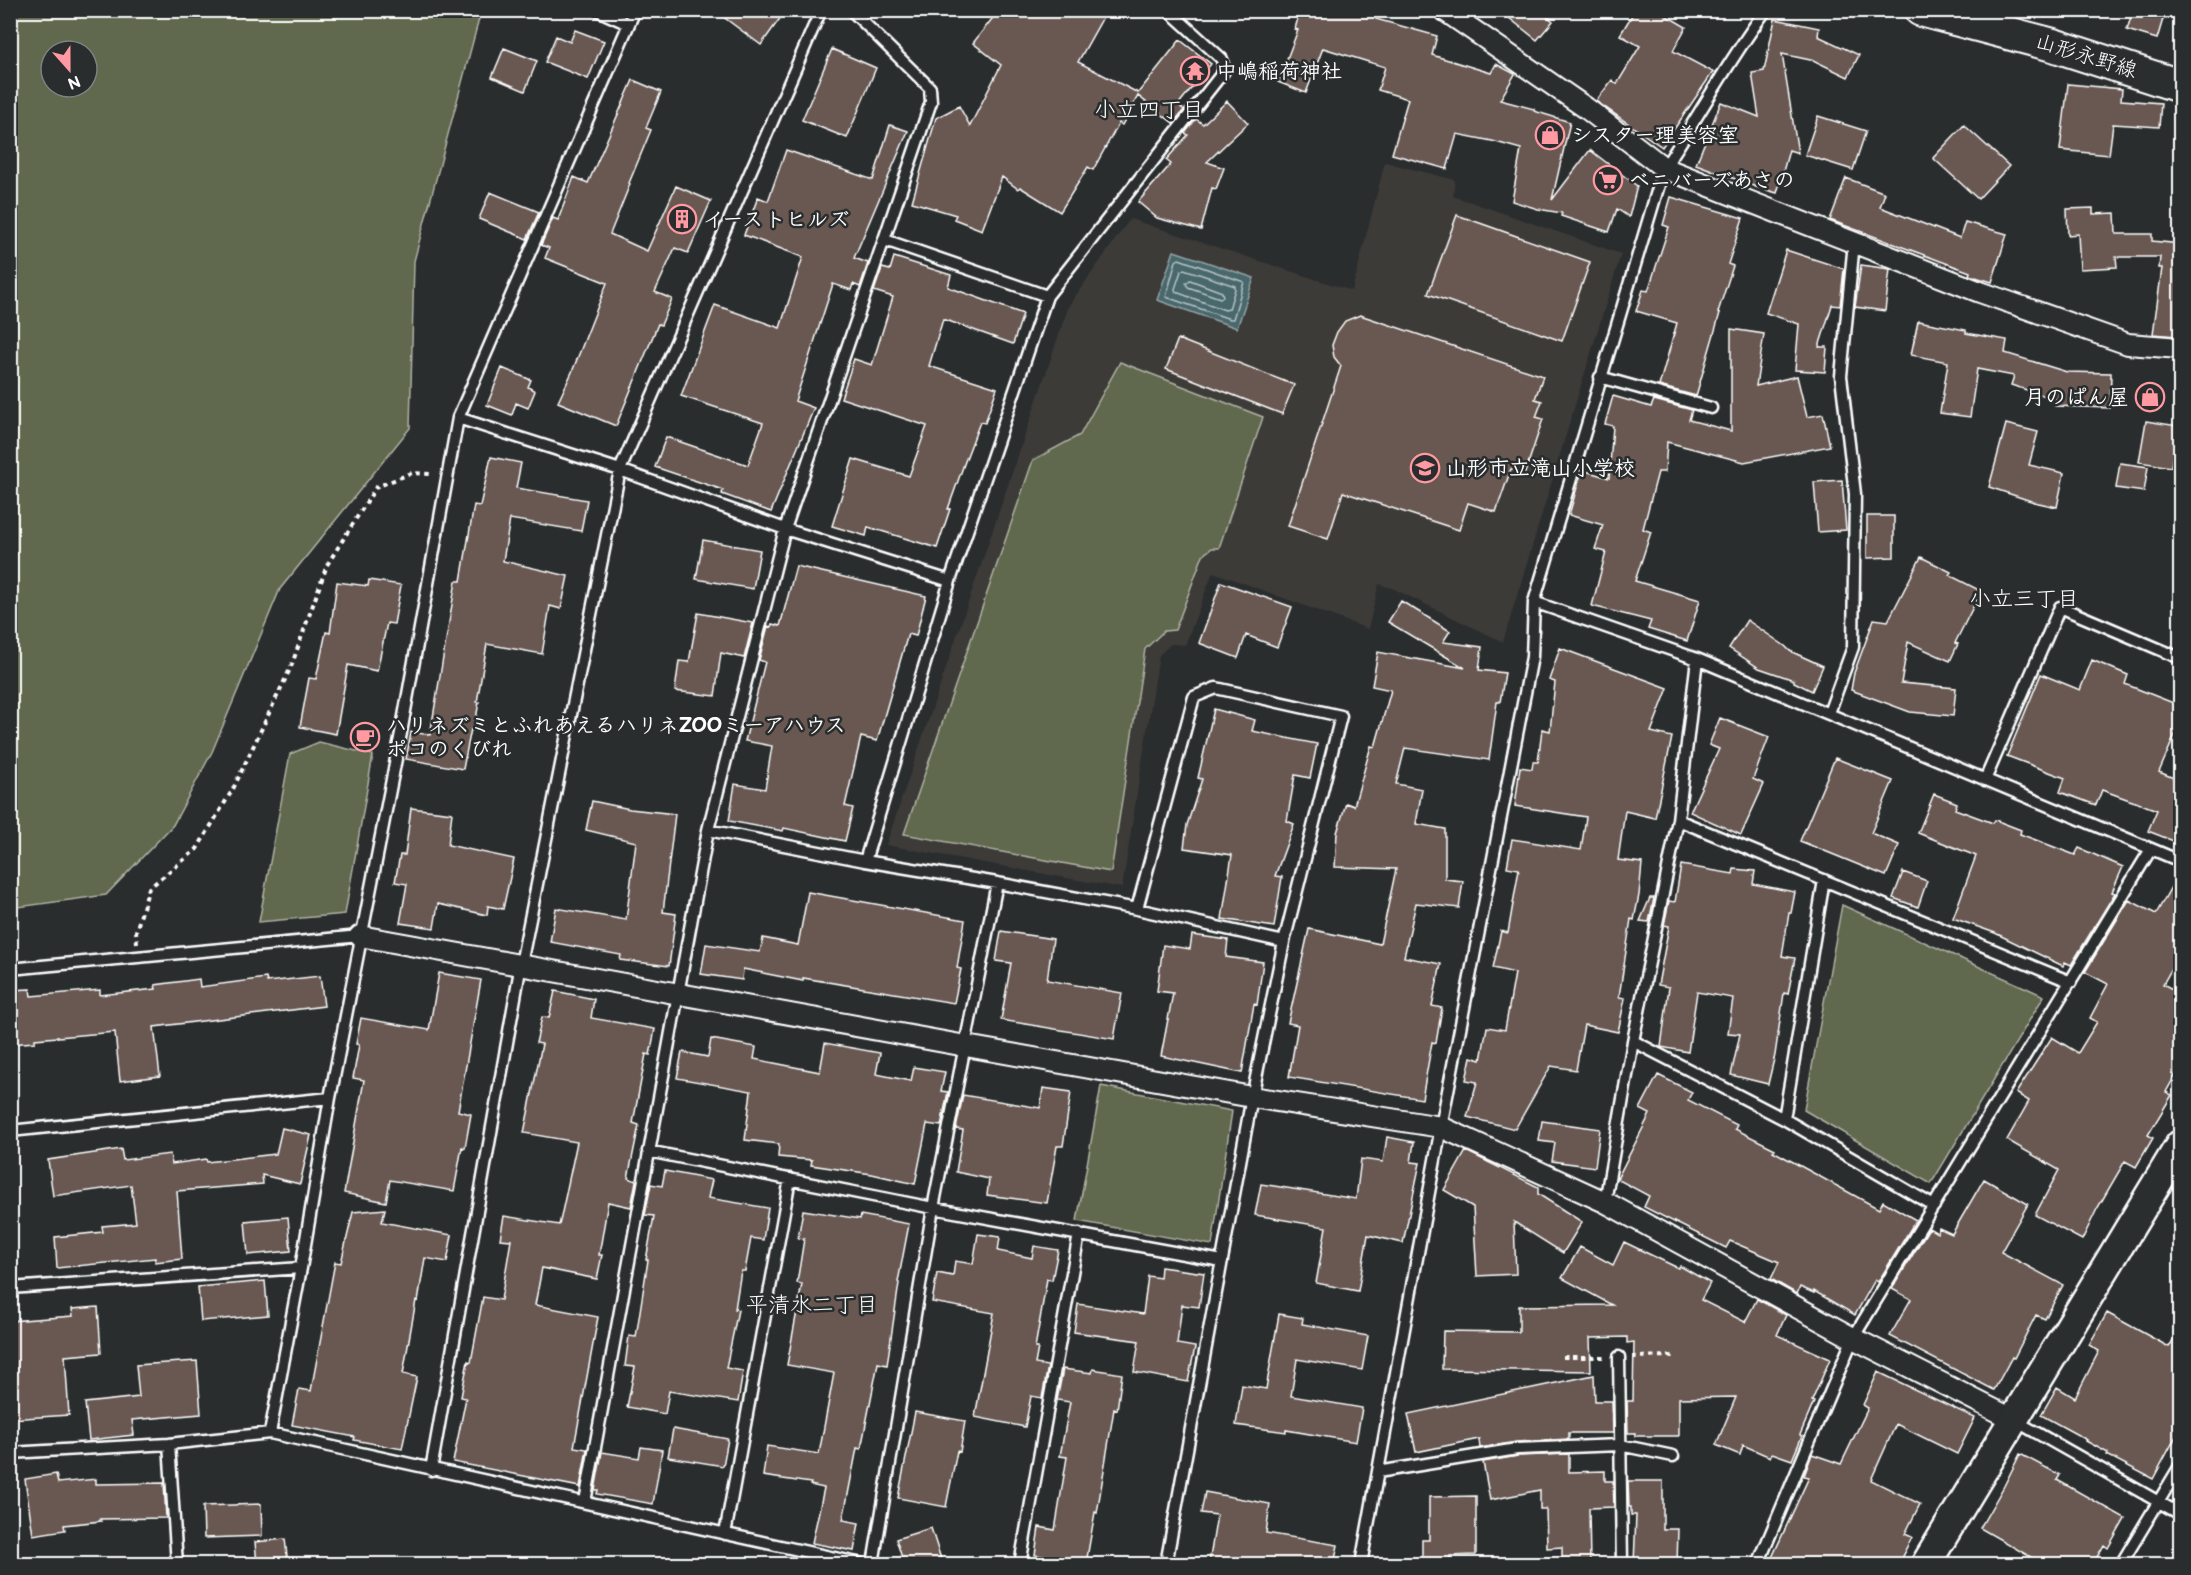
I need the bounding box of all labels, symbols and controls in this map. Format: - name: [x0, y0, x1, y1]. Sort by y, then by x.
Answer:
- street label: 山形永野線: [2032, 29, 2140, 83]
- north arrow: [39, 39, 99, 99]
- temple icon: 中嶋稲荷神社: [1179, 55, 1211, 87]
- place label: 中嶋稲荷神社: [1216, 59, 1342, 84]
- text: N: [65, 71, 83, 93]
- district label: 小立四丁目: [1094, 97, 1204, 124]
- shop icon: シスター理美容室: [1534, 119, 1566, 151]
- place label: シスター理美容室: [1571, 123, 1739, 148]
- supermarket icon: ベニバーズあさの: [1592, 164, 1624, 196]
- place label: ベニバーズあさの: [1629, 168, 1795, 193]
- building icon: イーストヒルズ: [666, 203, 698, 235]
- place label: イーストヒルズ: [703, 207, 849, 232]
- shop icon: 月のぱん屋: [2134, 381, 2166, 413]
- place label: 月のぱん屋: [2024, 385, 2129, 410]
- school or university icon: 山形市立滝山小学校: [1409, 452, 1441, 484]
- place label: 山形市立滝山小学校: [1446, 456, 1635, 481]
- district label: 小立三丁目: [1969, 586, 2079, 613]
- place label: ハリネズミとふれあえるハリネZOOミーアハウス ポコのくびれ: [386, 713, 846, 762]
- cafe icon: ハリネズミとふれあえるハリネZOOミーアハウス ポコのくびれ: [349, 721, 381, 753]
- district label: 平清水二丁目: [746, 1292, 878, 1319]

